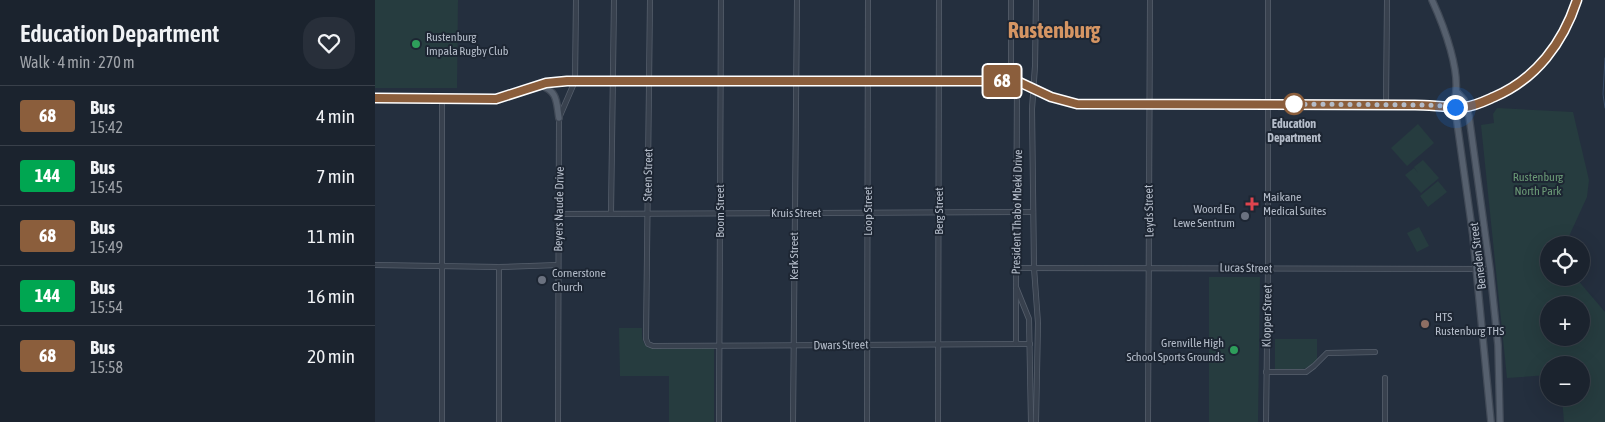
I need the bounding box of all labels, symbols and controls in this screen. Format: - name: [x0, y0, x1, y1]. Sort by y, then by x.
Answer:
- button: heart: [303, 17, 355, 69]
- district label: Rustenburg: [1008, 17, 1101, 43]
- text: Education Department: [20, 20, 219, 47]
- place label: Rustenburg Impala Rugby Club: [426, 30, 509, 58]
- marker: Rustenburg Impala Rugby Club: [410, 38, 422, 50]
- text: Walk · 4 min · 270 m: [20, 53, 134, 71]
- line badge: 68: [979, 65, 1025, 97]
- text: 68: [994, 70, 1010, 91]
- marker: Education Department: [1283, 93, 1305, 115]
- your location: [1443, 95, 1468, 120]
- text: Bus: [90, 96, 115, 118]
- text: 68: [39, 105, 56, 126]
- text: 4 min: [316, 105, 355, 127]
- place label: Education Department: [1267, 117, 1321, 145]
- text: 15:42: [90, 118, 123, 136]
- street label: Steen Street: [641, 148, 655, 202]
- street label: President Thabo Mbeki Drive: [1009, 149, 1025, 275]
- text: Bus: [90, 156, 115, 178]
- text: 144: [35, 165, 60, 186]
- text: 7 min: [316, 165, 355, 187]
- street label: Beyers Naude Drive: [551, 166, 567, 252]
- park label: Rustenburg North Park: [1513, 170, 1564, 198]
- text: 15:45: [90, 178, 123, 196]
- street label: Boom Street: [713, 184, 727, 238]
- street label: Leyds Street: [1142, 184, 1156, 237]
- street label: Loop Street: [861, 186, 875, 236]
- street label: Berg Street: [932, 187, 946, 235]
- place label: Maikane Medical Suites: [1263, 190, 1326, 218]
- marker: Maikane Medical Suites: [1245, 197, 1259, 211]
- place label: Woord En Lewe Sentrum: [1173, 202, 1235, 230]
- street label: Kruis Street: [771, 206, 822, 220]
- marker: Woord En Lewe Sentrum: [1239, 210, 1251, 222]
- text: Bus: [90, 216, 115, 238]
- street label: Beneden Street: [1467, 221, 1489, 290]
- text: 68: [39, 225, 56, 246]
- text: 11 min: [307, 225, 355, 247]
- street label: Kerk Street: [787, 232, 801, 280]
- map controls: [1540, 236, 1590, 406]
- button: locate: [1540, 236, 1590, 286]
- text: 15:49: [90, 238, 123, 256]
- street label: Lucas Street: [1220, 261, 1273, 275]
- place label: Cornerstone Church: [552, 266, 606, 294]
- marker: Cornerstone Church: [536, 274, 548, 286]
- text: Bus: [90, 276, 115, 298]
- street label: Klopper Street: [1259, 284, 1275, 348]
- text: 144: [35, 285, 60, 306]
- text: 16 min: [307, 285, 355, 307]
- button: +: [1540, 296, 1590, 346]
- text: 15:54: [90, 298, 123, 316]
- place label: HTS Rustenburg THS: [1435, 310, 1504, 338]
- marker: HTS Rustenburg THS: [1419, 318, 1431, 330]
- text: Bus: [90, 336, 115, 358]
- place label: Grenville High School Sports Grounds: [1126, 336, 1224, 364]
- street label: Dwars Street: [813, 338, 869, 352]
- marker: Grenville High School Sports Grounds: [1228, 344, 1240, 356]
- text: 68: [39, 345, 56, 366]
- text: 20 min: [307, 345, 355, 367]
- button: −: [1540, 356, 1590, 406]
- text: 15:58: [90, 358, 123, 376]

